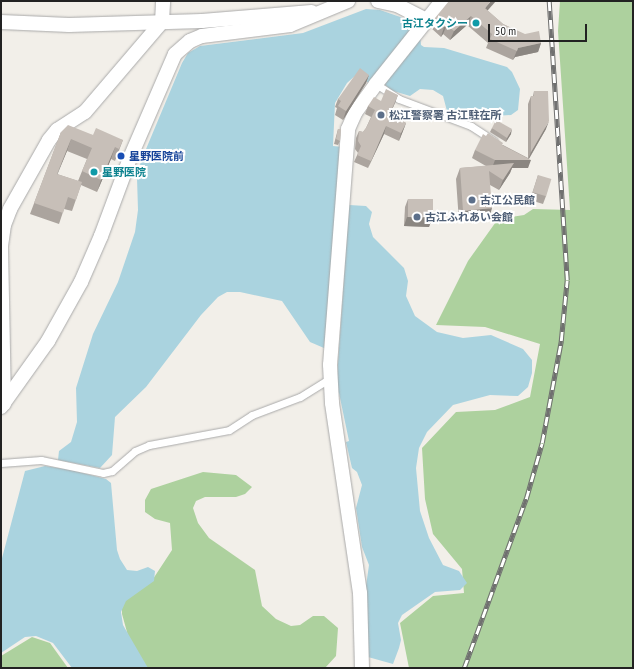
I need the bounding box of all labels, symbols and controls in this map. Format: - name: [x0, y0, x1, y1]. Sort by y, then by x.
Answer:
- place label: 古江タクシー: [402, 16, 468, 30]
- scale bar: [490, 16, 589, 42]
- marker: 古江タクシー: [471, 18, 481, 28]
- text: 50 m: [495, 23, 516, 38]
- place label: 松江警察署 古江駐在所: [389, 108, 501, 122]
- marker: 松江警察署 古江駐在所: [376, 110, 386, 120]
- place label: 星野医院前: [129, 149, 184, 163]
- marker: 星野医院前: [116, 151, 126, 161]
- place label: 星野医院: [102, 165, 146, 179]
- marker: 星野医院: [89, 167, 99, 177]
- place label: 古江公民館: [480, 193, 535, 207]
- marker: 古江公民館: [467, 195, 477, 205]
- place label: 古江ふれあい会館: [425, 210, 513, 224]
- marker: 古江ふれあい会館: [412, 212, 422, 222]

